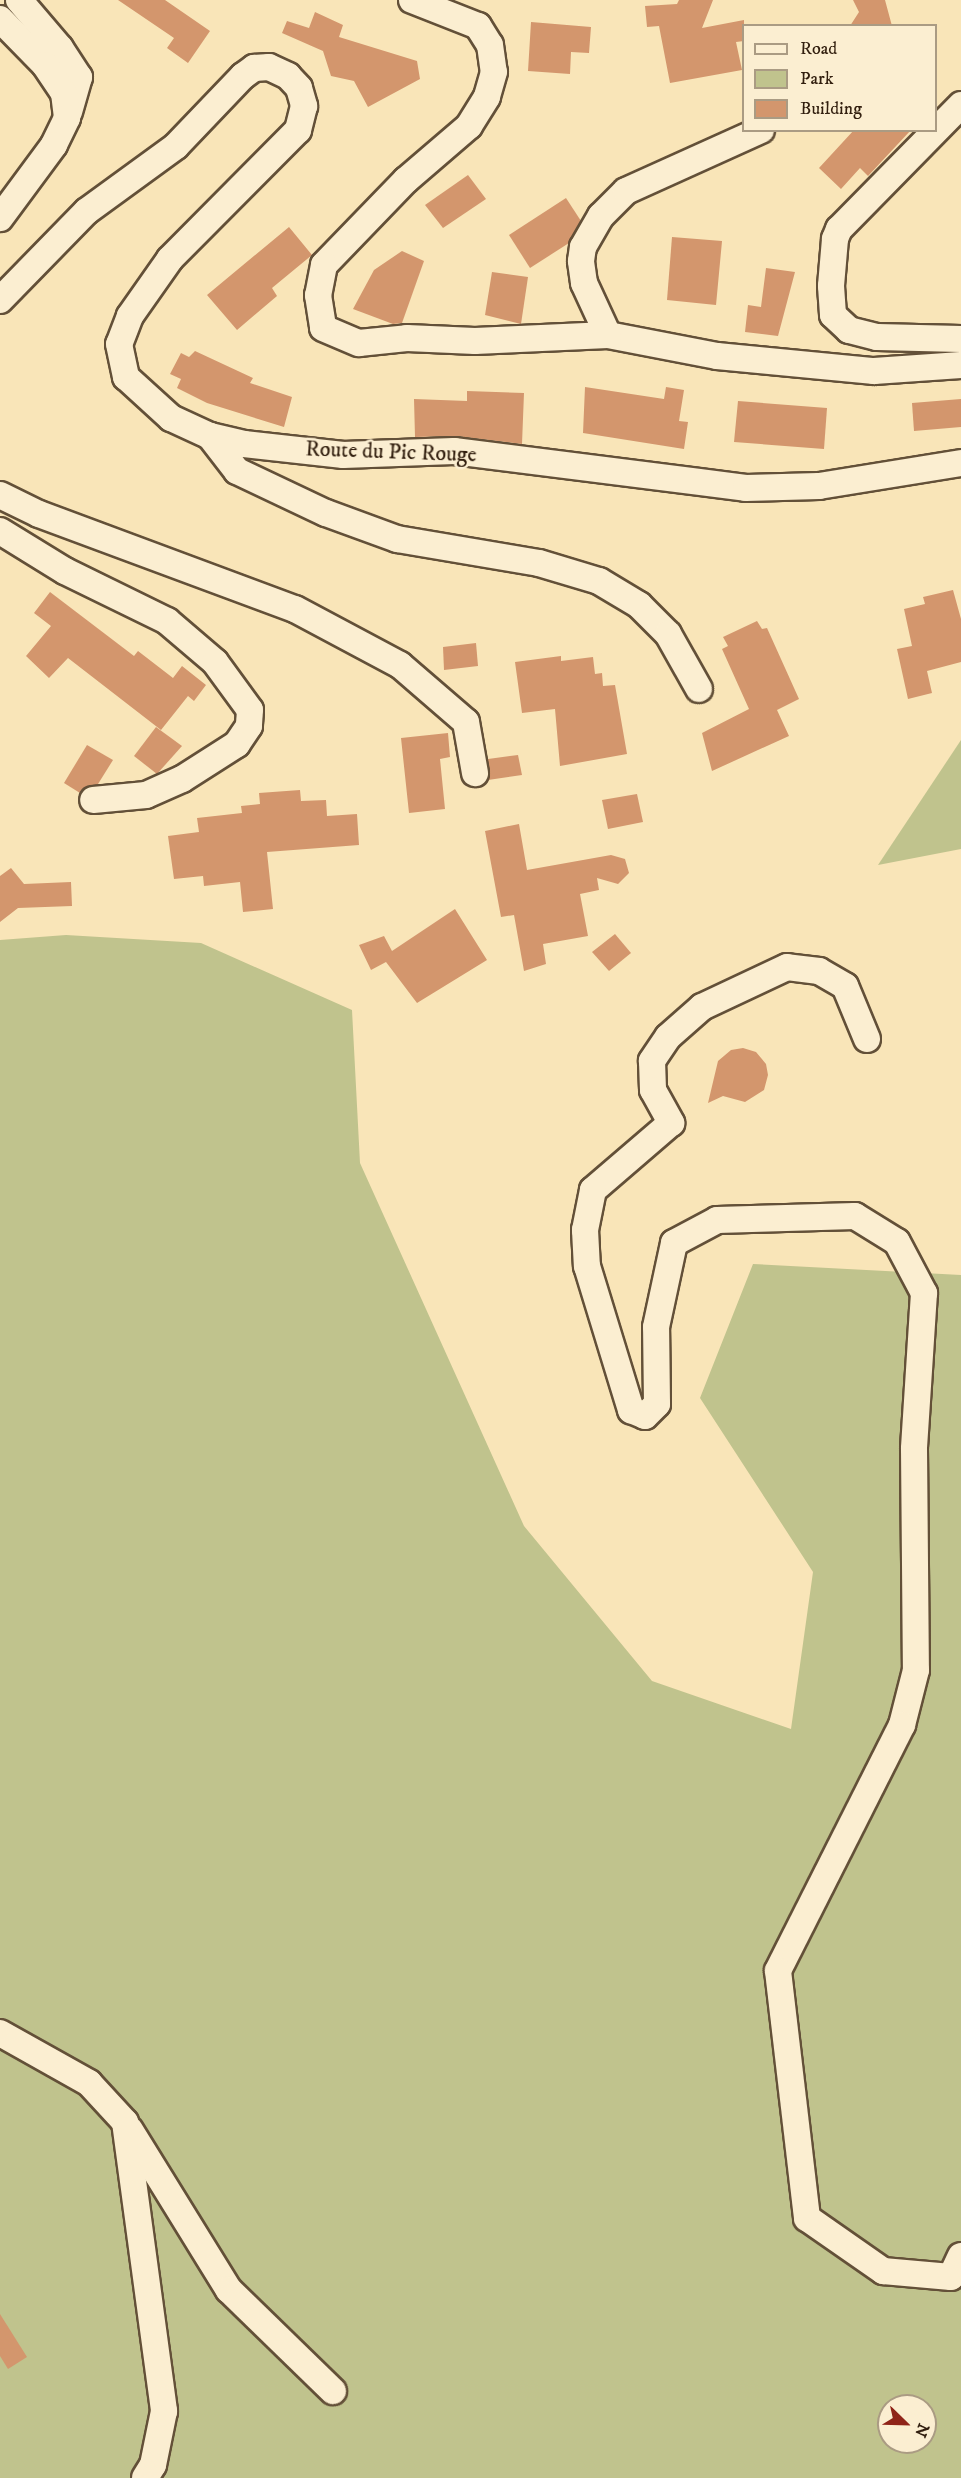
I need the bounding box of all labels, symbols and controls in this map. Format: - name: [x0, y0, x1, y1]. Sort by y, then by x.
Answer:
- legend: [742, 24, 937, 132]
- text: Road: [800, 38, 837, 60]
- text: Park: [800, 68, 834, 90]
- text: Building: [800, 98, 862, 120]
- street label: Route du Pic Rouge: [305, 436, 477, 468]
- north arrow: [877, 2394, 937, 2454]
- text: N: [910, 2420, 934, 2440]

